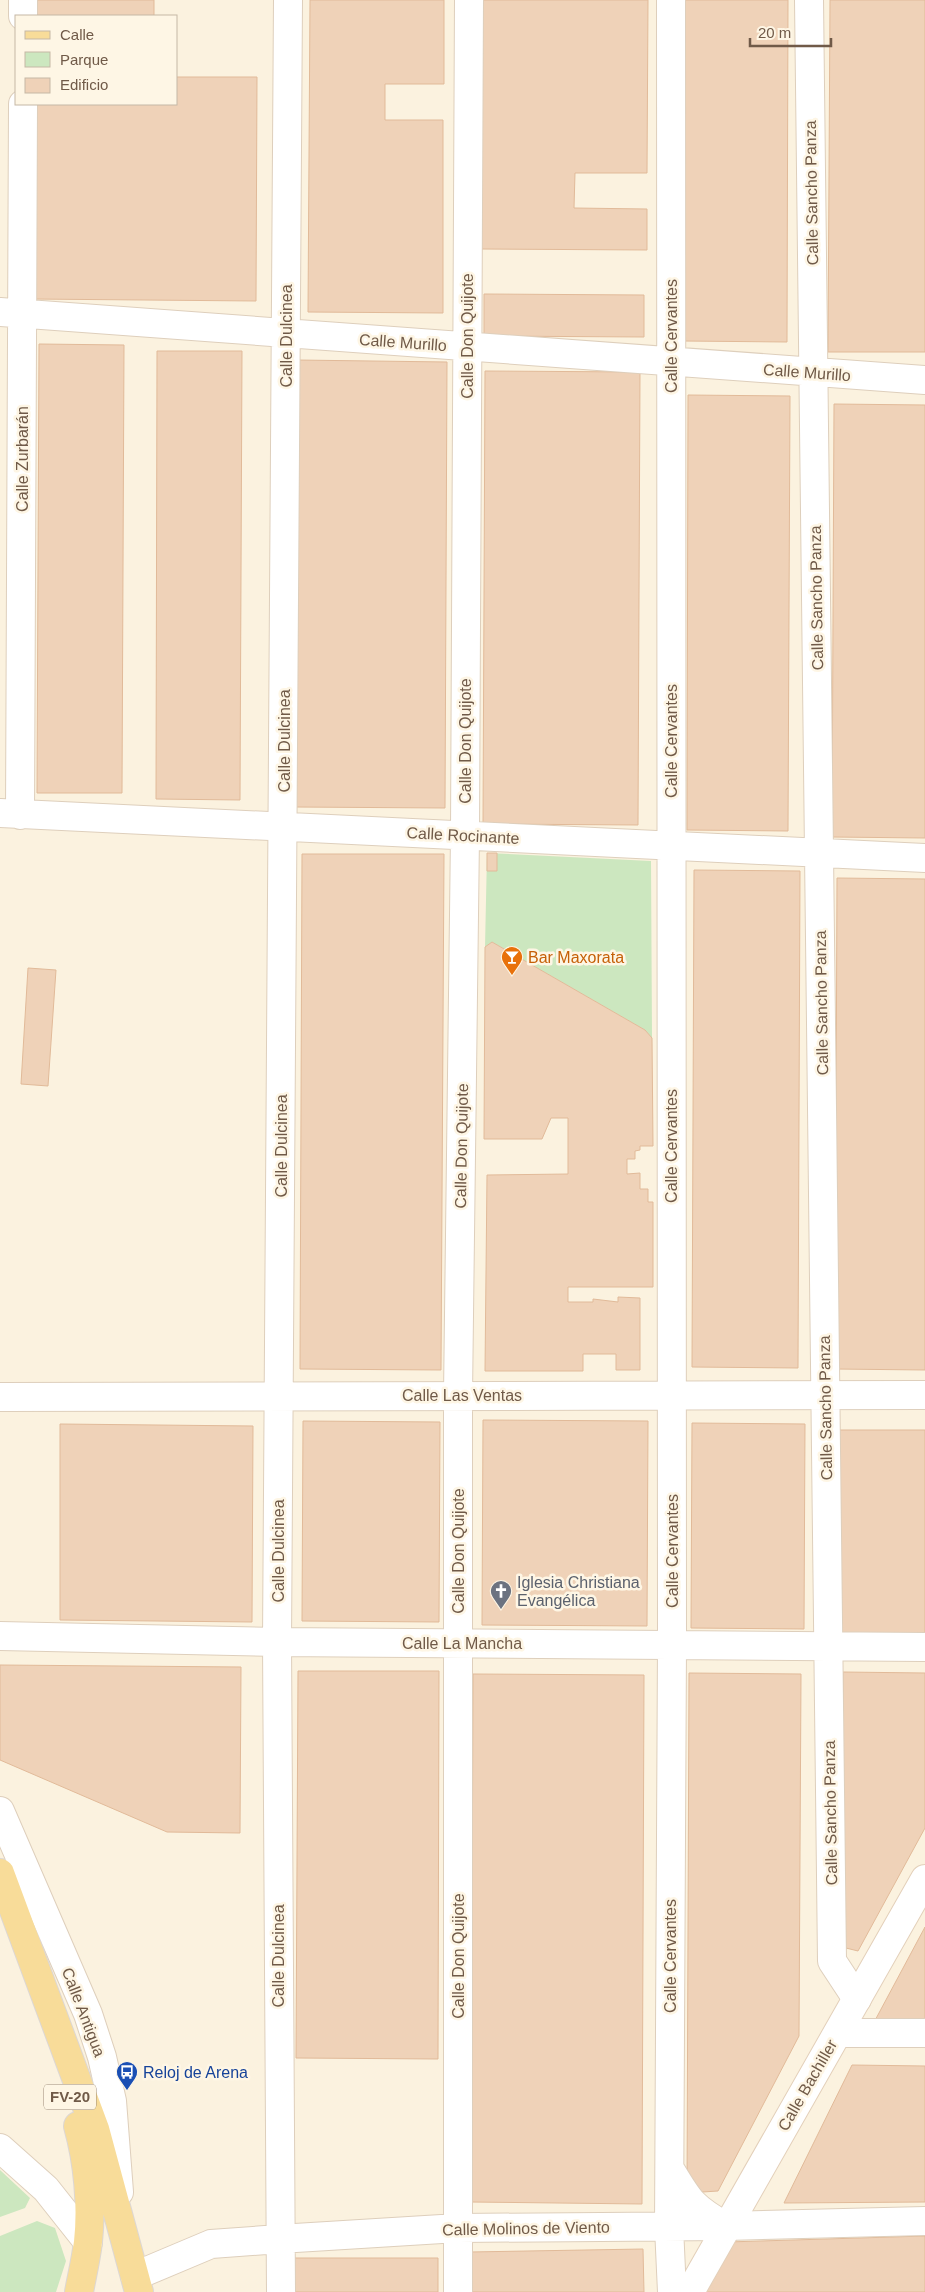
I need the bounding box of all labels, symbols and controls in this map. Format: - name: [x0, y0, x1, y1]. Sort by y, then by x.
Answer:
- legend: [15, 15, 178, 105]
- scale bar: [750, 15, 831, 47]
- text: 20 m: [758, 24, 791, 41]
- text: Calle: [60, 26, 94, 43]
- text: Parque: [60, 51, 108, 68]
- text: Edificio: [60, 76, 108, 93]
- street label: Calle Sancho Panza: [802, 120, 821, 266]
- street label: Calle Don Quijote: [459, 273, 476, 399]
- street label: Calle Cervantes: [663, 279, 680, 393]
- street label: Calle Dulcinea: [278, 284, 295, 388]
- street label: Calle Murillo: [358, 331, 448, 354]
- street label: Calle Murillo: [762, 361, 852, 384]
- street label: Calle Zurbarán: [14, 406, 31, 512]
- street label: Calle Sancho Panza: [807, 525, 826, 671]
- street label: Calle Don Quijote: [457, 678, 474, 804]
- street label: Calle Cervantes: [663, 684, 680, 798]
- street label: Calle Dulcinea: [276, 689, 293, 793]
- street label: Calle Rocinante: [406, 824, 520, 847]
- street label: Calle Sancho Panza: [812, 930, 831, 1076]
- bar icon: Bar Maxorata: [500, 945, 524, 976]
- place label: Bar Maxorata: [528, 949, 624, 966]
- street label: Calle Don Quijote: [452, 1083, 471, 1209]
- street label: Calle Cervantes: [663, 1089, 680, 1203]
- street label: Calle Dulcinea: [273, 1094, 290, 1198]
- street label: Calle Sancho Panza: [816, 1335, 835, 1481]
- street label: Calle Las Ventas: [402, 1387, 522, 1404]
- street label: Calle Don Quijote: [450, 1488, 467, 1614]
- street label: Calle Cervantes: [664, 1494, 681, 1608]
- street label: Calle Dulcinea: [270, 1499, 287, 1603]
- place label: Iglesia Christiana Evangélica: [517, 1574, 640, 1609]
- church icon: Iglesia Christiana Evangélica: [489, 1579, 513, 1610]
- street label: Calle La Mancha: [402, 1635, 522, 1652]
- street label: Calle Sancho Panza: [821, 1740, 840, 1886]
- street label: Calle Don Quijote: [450, 1893, 467, 2019]
- street label: Calle Cervantes: [662, 1899, 679, 2013]
- street label: Calle Dulcinea: [270, 1904, 287, 2008]
- street label: Calle Antigua: [59, 1965, 108, 2059]
- street label: Calle Bachiller: [775, 2036, 841, 2134]
- bus stop icon: Reloj de Arena: [115, 2060, 139, 2091]
- place label: Reloj de Arena: [143, 2064, 248, 2081]
- road number: FV-20: [44, 2084, 96, 2110]
- street label: Calle Molinos de Viento: [442, 2219, 610, 2238]

